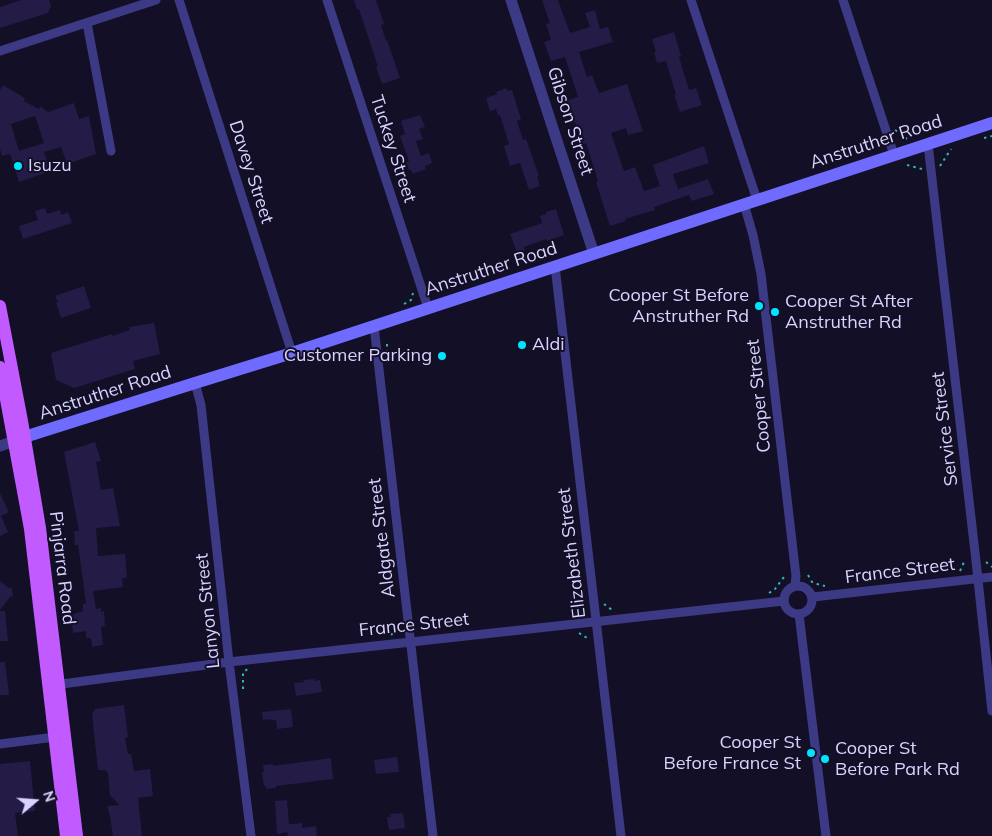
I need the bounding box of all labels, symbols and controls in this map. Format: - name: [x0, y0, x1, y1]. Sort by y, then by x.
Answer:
- street label: Gibson Street: [542, 64, 598, 178]
- street label: Tuckey Street: [365, 93, 421, 205]
- street label: Anstruther Road: [807, 110, 945, 174]
- street label: Davey Street: [224, 118, 278, 226]
- place label: Isuzu: [28, 155, 72, 177]
- marker: Isuzu: [12, 160, 24, 172]
- street label: Anstruther Road: [422, 237, 560, 301]
- place label: Cooper St Before Anstruther Rd: [608, 285, 749, 328]
- place label: Cooper St After Anstruther Rd: [785, 291, 913, 334]
- marker: Cooper St Before Anstruther Rd: [753, 300, 765, 312]
- marker: Cooper St After Anstruther Rd: [769, 306, 781, 318]
- place label: Aldi: [532, 334, 565, 356]
- street label: Cooper Street: [742, 338, 776, 454]
- marker: Aldi: [516, 339, 528, 351]
- place label: Customer Parking: [284, 345, 432, 367]
- marker: Customer Parking: [436, 350, 448, 362]
- street label: Anstruther Road: [36, 361, 174, 425]
- street label: Service Street: [927, 371, 963, 487]
- street label: Aldgate Street: [364, 477, 400, 599]
- street label: Elizabeth Street: [553, 487, 591, 619]
- street label: Pinjarra Road: [44, 510, 80, 626]
- street label: Lanyon Street: [191, 552, 225, 670]
- street label: France Street: [844, 554, 956, 588]
- street label: France Street: [358, 608, 470, 642]
- place label: Cooper St Before France St: [664, 732, 801, 774]
- place label: Cooper St Before Park Rd: [835, 738, 960, 781]
- marker: Cooper St Before France St: [805, 747, 817, 759]
- marker: Cooper St Before Park Rd: [819, 753, 831, 765]
- north arrow: [10, 776, 60, 826]
- text: N: [39, 789, 59, 804]

